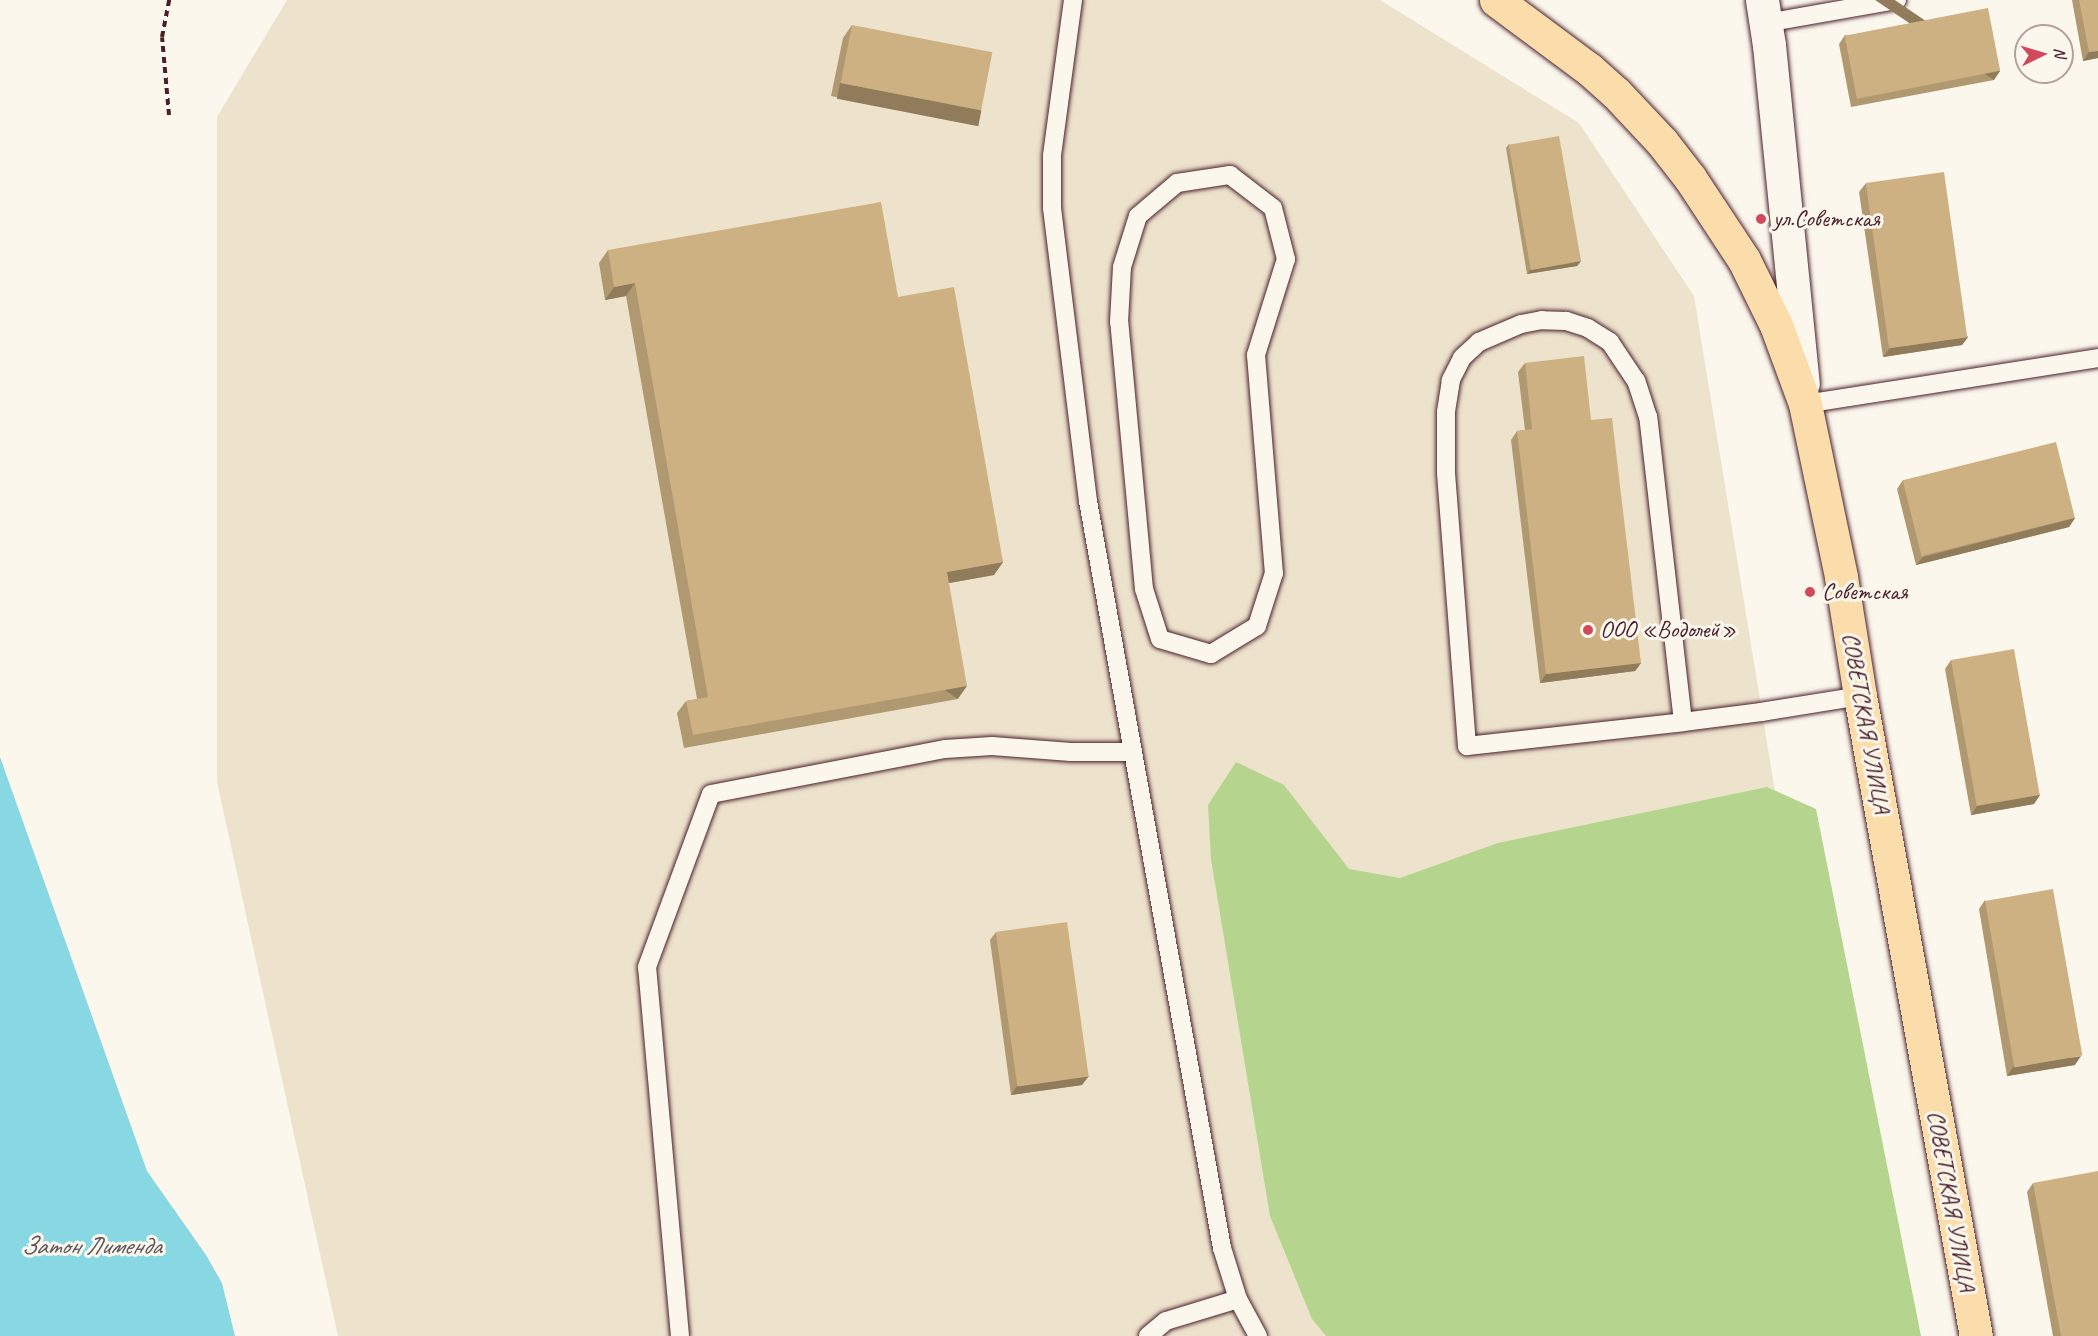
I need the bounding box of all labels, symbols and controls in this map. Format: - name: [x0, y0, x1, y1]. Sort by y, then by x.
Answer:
- north arrow: [2014, 24, 2074, 84]
- text: N: [2050, 47, 2070, 58]
- place label: ул.Советская: [1773, 205, 1880, 233]
- marker: ул.Советская: [1754, 212, 1768, 226]
- place label: Советская: [1822, 578, 1908, 606]
- marker: Советская: [1803, 585, 1817, 599]
- place label: ООО «Водолей»: [1600, 616, 1736, 644]
- marker: ООО «Водолей»: [1581, 623, 1595, 637]
- street label: СОВЕТСКАЯ УЛИЦА: [1836, 631, 1896, 815]
- street label: СОВЕТСКАЯ УЛИЦА: [1921, 1109, 1981, 1293]
- water label: Затон Лименда: [20, 1230, 162, 1262]

